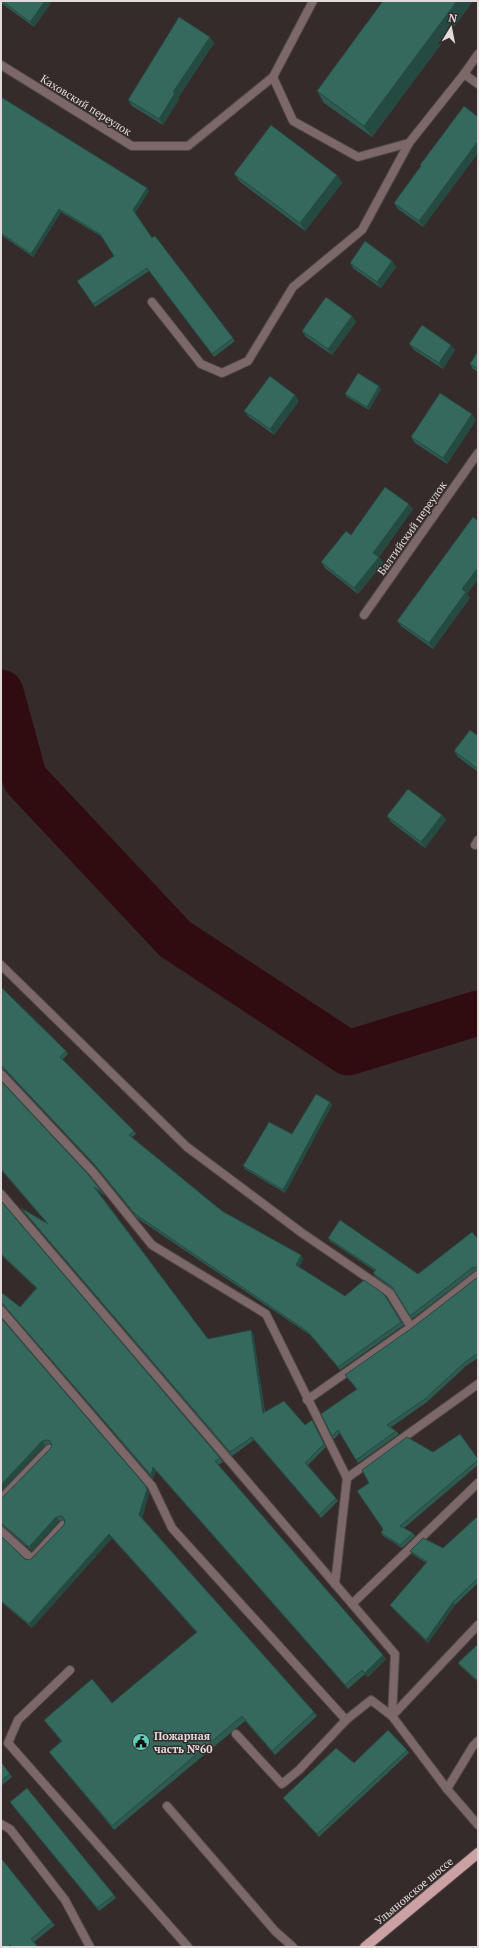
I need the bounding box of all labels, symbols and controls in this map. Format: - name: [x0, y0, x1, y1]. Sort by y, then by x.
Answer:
- north arrow: [431, 8, 471, 48]
- text: N: [447, 11, 459, 26]
- street label: Каховский переулок: [38, 71, 134, 139]
- street label: Балтийский переулок: [374, 478, 450, 578]
- place label: Пожарная часть №60: [154, 1729, 212, 1756]
- public building icon: Пожарная часть №60: [131, 1732, 151, 1752]
- street label: Ульяновское шоссе: [372, 1854, 456, 1928]

